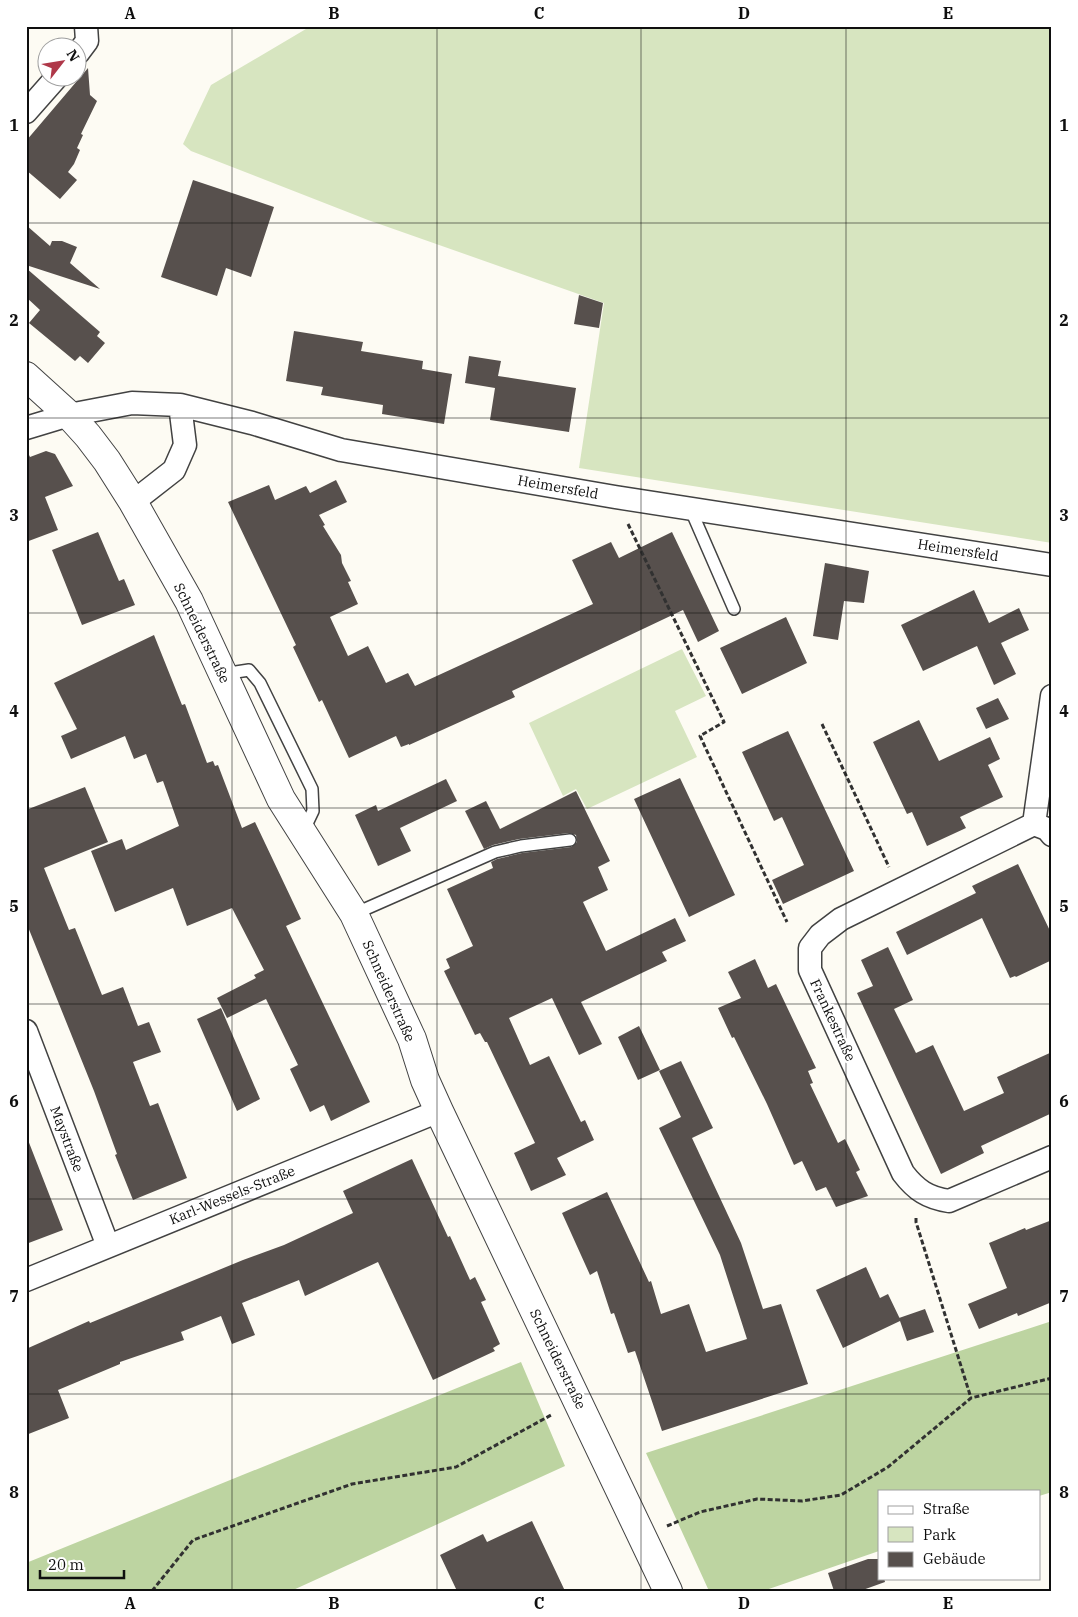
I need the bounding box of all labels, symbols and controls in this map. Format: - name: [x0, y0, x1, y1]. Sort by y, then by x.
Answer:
- text: A: [124, 3, 136, 23]
- text: B: [328, 3, 340, 23]
- text: C: [534, 3, 544, 23]
- text: D: [738, 3, 750, 23]
- text: E: [943, 3, 953, 23]
- north arrow: [38, 38, 88, 88]
- text: N: [63, 46, 84, 65]
- text: 1: [9, 115, 19, 135]
- text: 1: [1059, 115, 1069, 135]
- text: 2: [9, 310, 19, 330]
- text: 2: [1059, 310, 1069, 330]
- street label: Heimersfeld: [516, 471, 600, 503]
- text: 3: [9, 505, 19, 525]
- text: 3: [1059, 505, 1069, 525]
- street label: Heimersfeld: [916, 535, 1000, 565]
- street label: Schneiderstraße: [170, 580, 234, 686]
- text: 4: [9, 701, 19, 721]
- text: 4: [1059, 701, 1069, 721]
- text: 5: [9, 896, 19, 916]
- text: 5: [1059, 896, 1069, 916]
- street label: Schneiderstraße: [359, 937, 419, 1045]
- street label: Frankestraße: [806, 976, 860, 1064]
- text: 6: [9, 1091, 19, 1111]
- text: 6: [1059, 1091, 1069, 1111]
- street label: Maystraße: [46, 1104, 88, 1174]
- street label: Karl-Wessels-Straße: [166, 1162, 298, 1228]
- text: 7: [9, 1286, 19, 1306]
- text: 7: [1059, 1286, 1069, 1306]
- street label: Schneiderstraße: [526, 1306, 590, 1412]
- text: 8: [9, 1482, 19, 1502]
- text: 8: [1059, 1482, 1069, 1502]
- legend: [878, 1490, 1040, 1580]
- text: Straße: [923, 1499, 970, 1518]
- text: Park: [923, 1525, 956, 1544]
- scale bar: [40, 1547, 124, 1579]
- text: Gebäude: [923, 1549, 986, 1568]
- text: 20 m: [48, 1555, 84, 1574]
- text: A: [124, 1593, 136, 1613]
- text: B: [328, 1593, 340, 1613]
- text: C: [534, 1593, 544, 1613]
- text: D: [738, 1593, 750, 1613]
- text: E: [943, 1593, 953, 1613]

